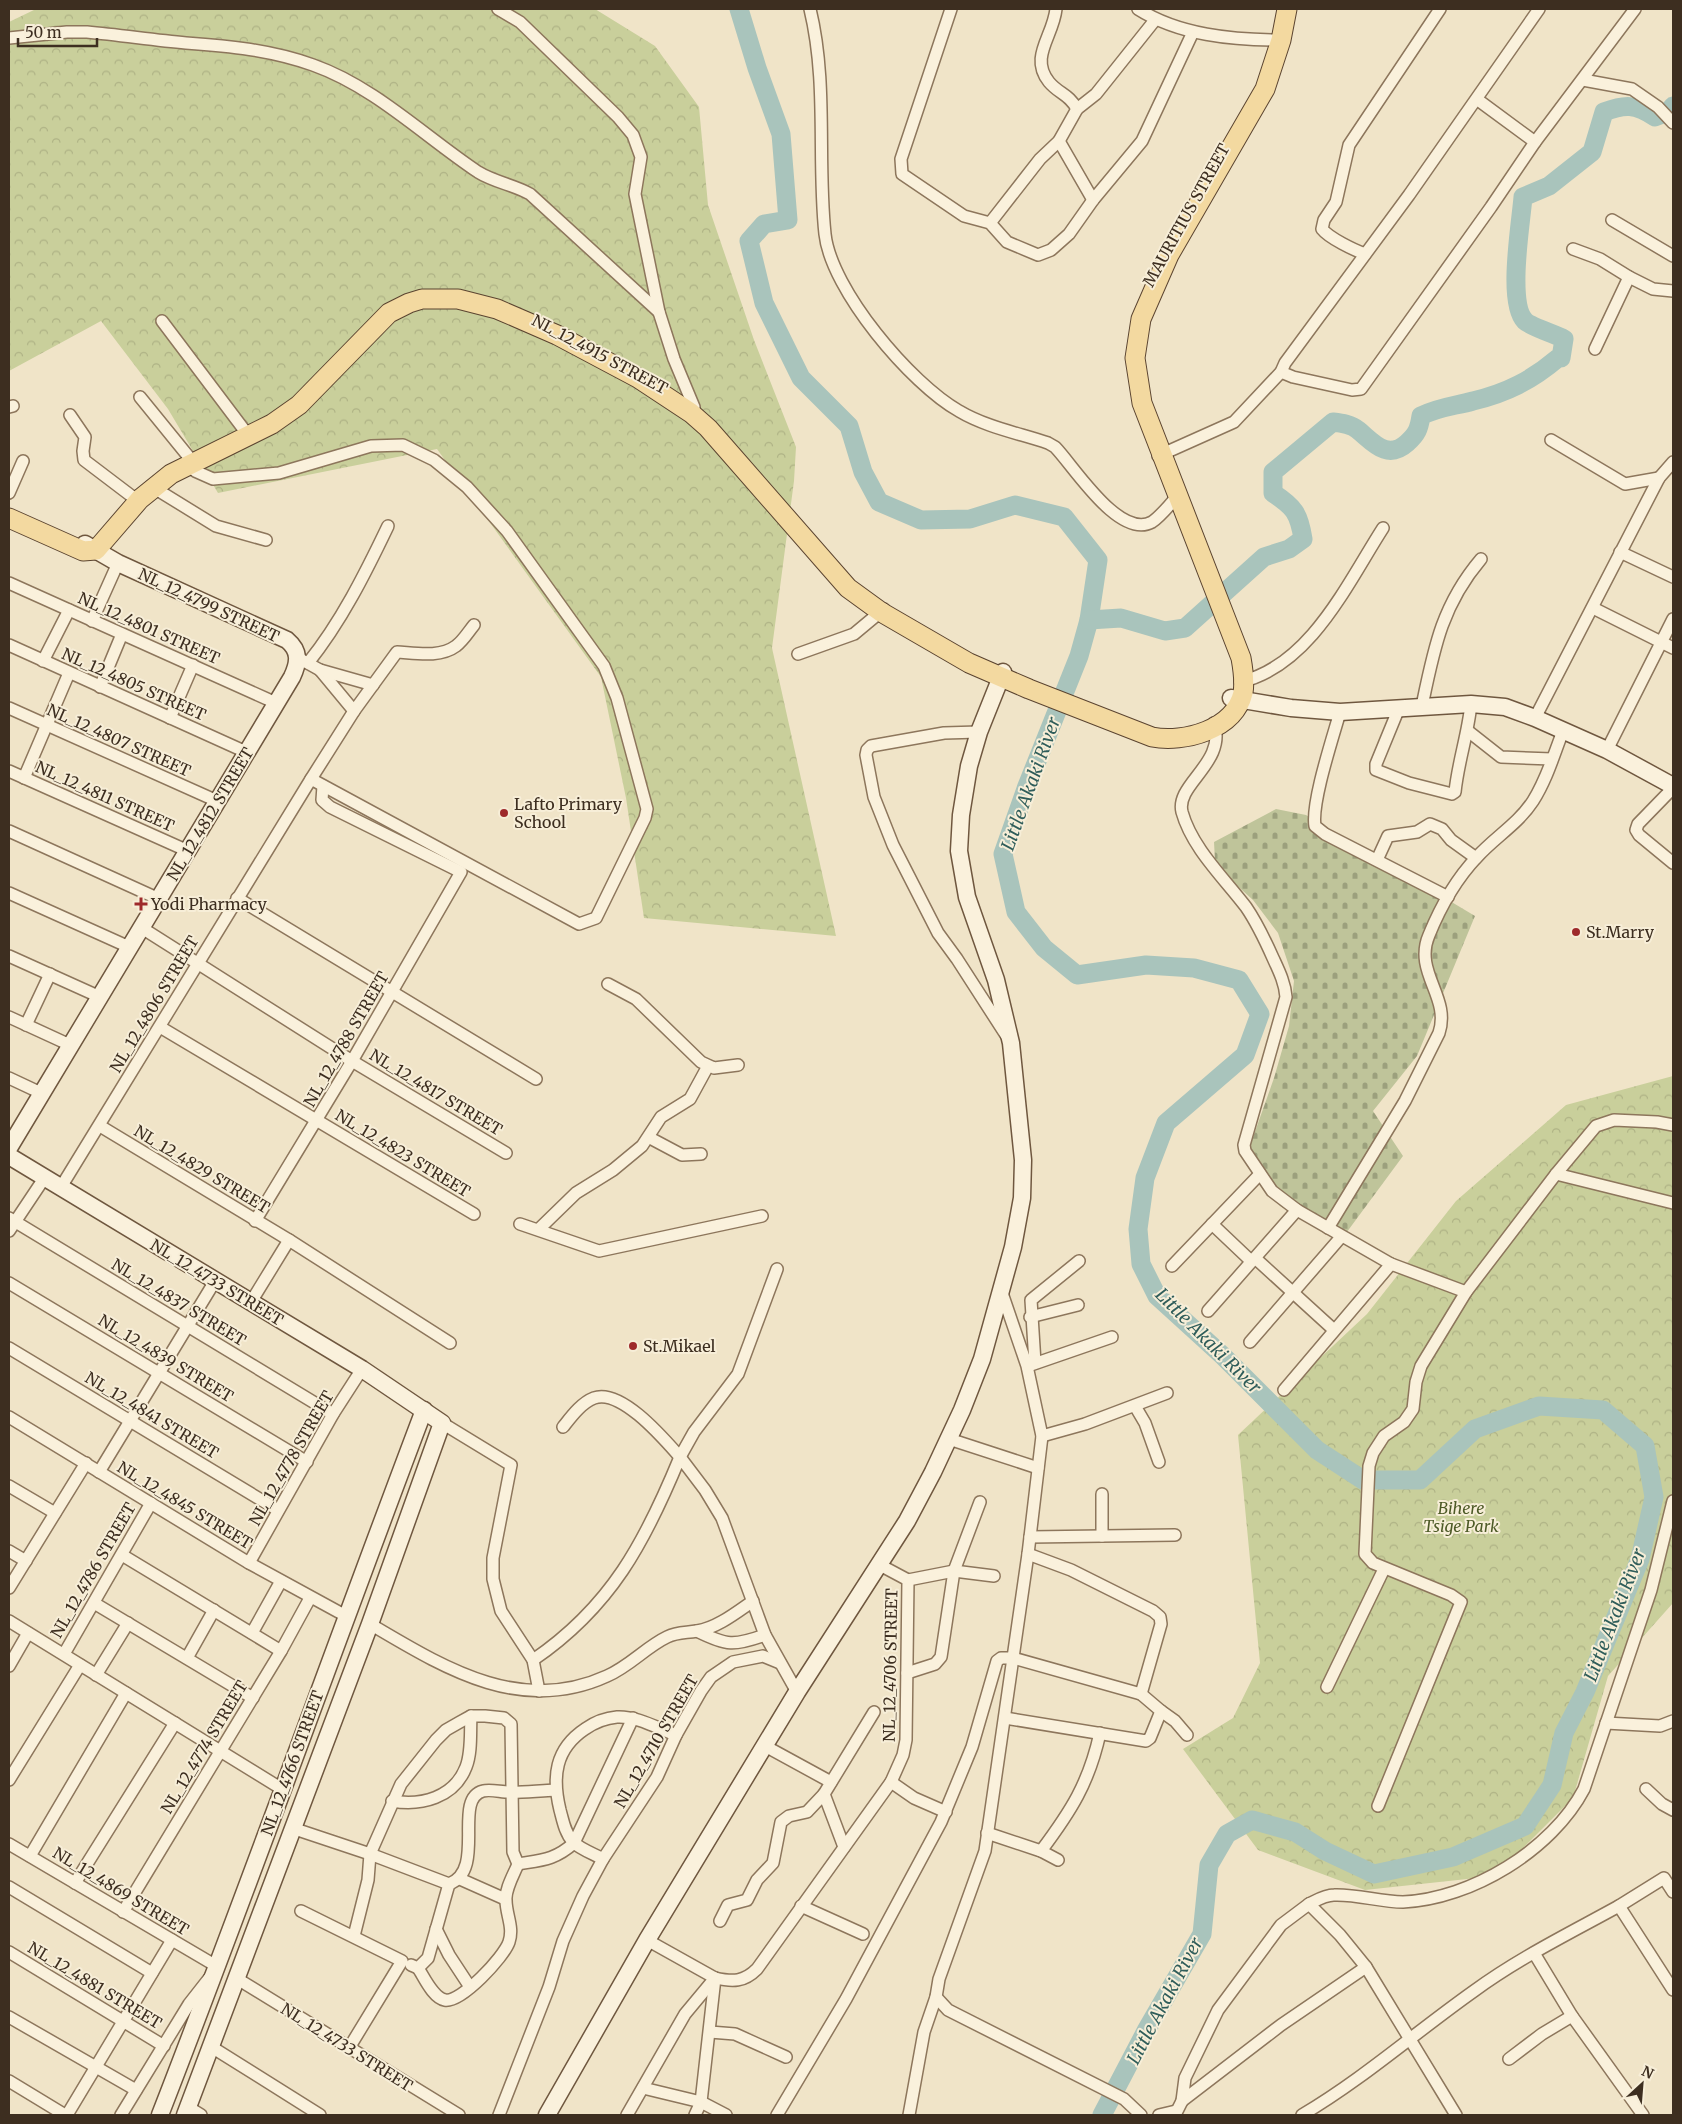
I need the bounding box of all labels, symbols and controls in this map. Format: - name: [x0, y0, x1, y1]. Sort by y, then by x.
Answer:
- scale bar: [18, 15, 96, 47]
- text: 50 m: [25, 23, 62, 42]
- street label: MAURITIUS STREET: [1138, 140, 1234, 290]
- street label: NL_12_4915 STREET: [529, 310, 671, 398]
- street label: NL_12_4799 STREET: [135, 564, 283, 646]
- street label: NL_12_4801 STREET: [75, 588, 223, 668]
- street label: NL_12_4805 STREET: [59, 643, 209, 725]
- street label: NL_12_4807 STREET: [44, 699, 194, 781]
- water label: Little Akaki River: [996, 713, 1066, 854]
- street label: NL_12_4812 STREET: [162, 744, 258, 884]
- street label: NL_12_4811 STREET: [33, 756, 177, 836]
- place label: Lafto Primary School: [514, 794, 623, 832]
- marker: Lafto Primary School: [498, 807, 510, 819]
- place label: Yodi Pharmacy: [150, 894, 267, 914]
- marker: Yodi Pharmacy: [135, 898, 147, 910]
- place label: St.Marry: [1586, 922, 1655, 942]
- marker: St.Marry: [1570, 926, 1582, 938]
- street label: NL_12_4806 STREET: [105, 932, 203, 1076]
- street label: NL_12_4788 STREET: [299, 968, 393, 1110]
- street label: NL_12_4817 STREET: [366, 1045, 506, 1139]
- street label: NL_12_4823 STREET: [332, 1105, 474, 1201]
- street label: NL_12_4829 STREET: [131, 1121, 273, 1217]
- street label: NL_12_4733 STREET: [147, 1234, 287, 1330]
- street label: NL_12_4837 STREET: [108, 1254, 250, 1350]
- water label: Little Akaki River: [1151, 1283, 1267, 1399]
- street label: NL_12_4839 STREET: [95, 1310, 237, 1406]
- place label: St.Mikael: [643, 1336, 716, 1356]
- marker: St.Mikael: [627, 1340, 639, 1352]
- street label: NL_12_4841 STREET: [82, 1367, 222, 1463]
- street label: NL_12_4778 STREET: [244, 1387, 338, 1529]
- street label: NL_12_4845 STREET: [114, 1457, 256, 1553]
- park label: Bihere Tsige Park: [1423, 1498, 1499, 1536]
- street label: NL_12_4786 STREET: [46, 1499, 140, 1641]
- water label: Little Akaki River: [1579, 1545, 1651, 1684]
- street label: NL_12_4706 STREET: [879, 1588, 901, 1742]
- street label: NL_12_4710 STREET: [610, 1671, 702, 1811]
- street label: NL_12_4774 STREET: [156, 1677, 252, 1817]
- street label: NL_12_4766 STREET: [257, 1688, 327, 1838]
- street label: NL_12_4869 STREET: [49, 1843, 193, 1939]
- water label: Little Akaki River: [1122, 1933, 1208, 2068]
- street label: NL_12_4881 STREET: [25, 1937, 165, 2033]
- street label: NL_12_4733 STREET: [277, 1998, 417, 2096]
- north arrow: [1617, 2059, 1667, 2109]
- text: N: [1639, 2062, 1657, 2083]

